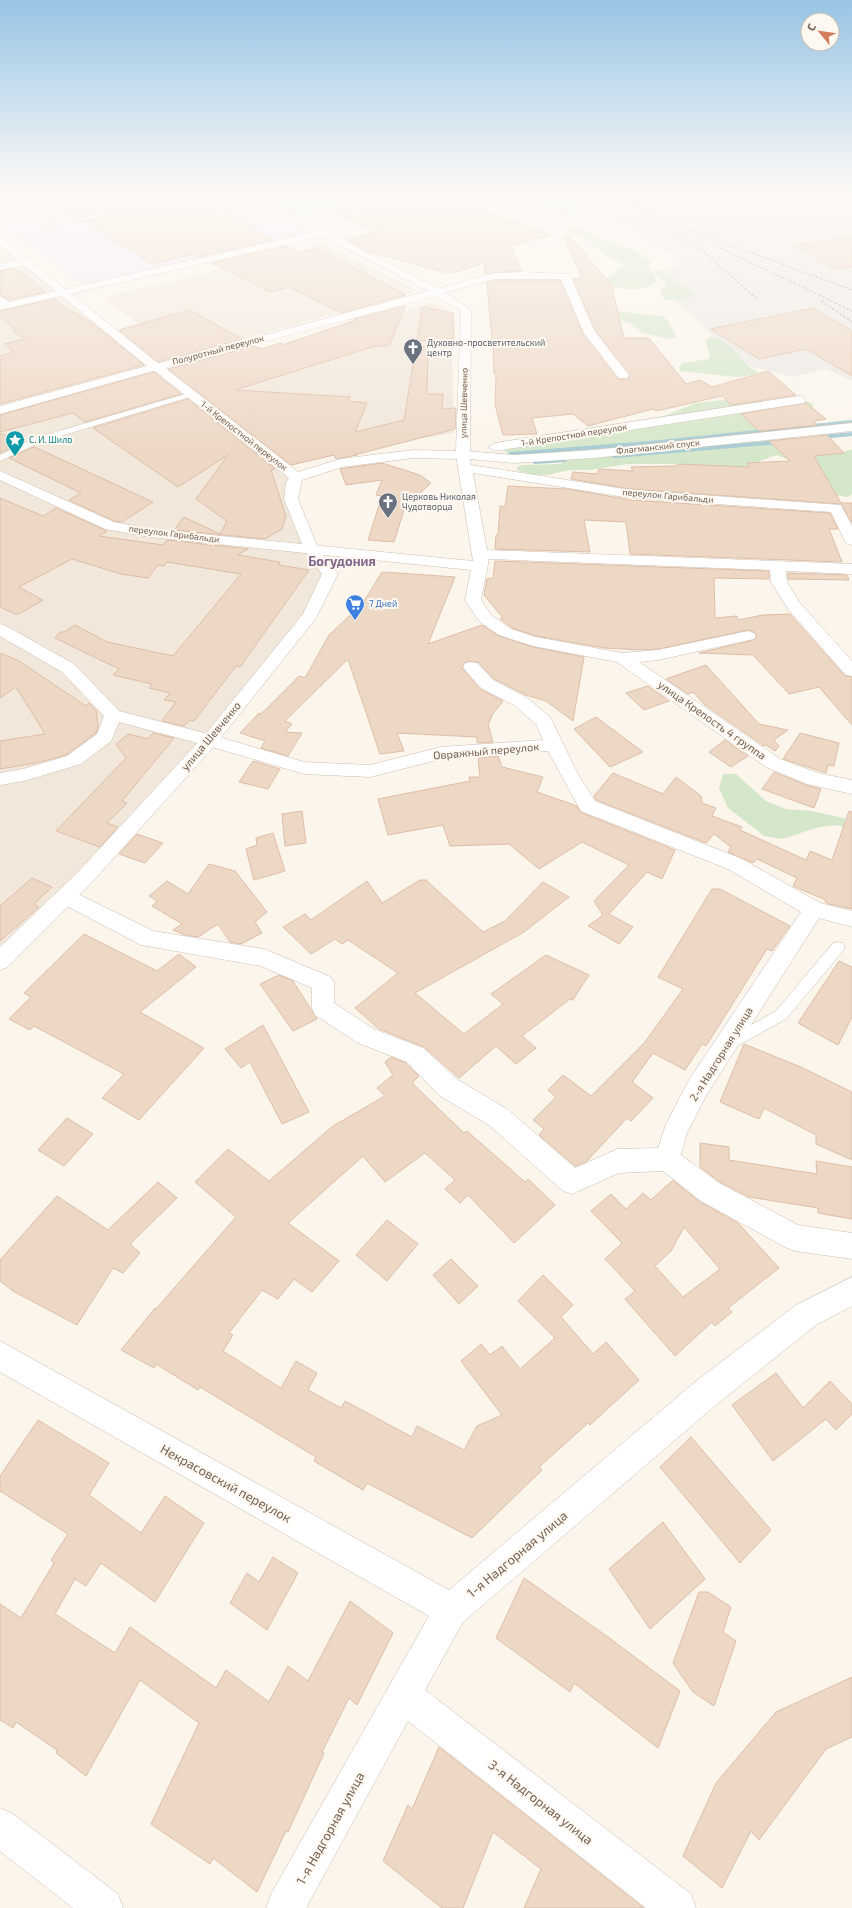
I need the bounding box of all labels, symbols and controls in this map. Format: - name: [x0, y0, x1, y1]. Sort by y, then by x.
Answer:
- north arrow: [800, 12, 840, 52]
- text: С: [804, 20, 818, 33]
- street label: Полуротный переулок: [171, 332, 265, 368]
- church icon: Духовно-просветительский центр: [402, 337, 424, 365]
- place label: Духовно-просветительский центр: [427, 337, 545, 358]
- street label: улица Шевченко: [457, 368, 471, 438]
- street label: 1-й Крепостной переулок: [198, 398, 290, 474]
- street label: 1-й Крепостной переулок: [520, 421, 628, 449]
- place icon: С. И. Шило: [4, 429, 26, 457]
- place label: С. И. Шило: [29, 434, 72, 445]
- street label: Флагманский спуск: [616, 437, 701, 457]
- street label: переулок Гарибальди: [622, 486, 714, 506]
- church icon: Церковь Николая Чудотворца: [377, 491, 399, 519]
- place label: Церковь Николая Чудотворца: [402, 491, 476, 513]
- street label: переулок Гарибальди: [128, 522, 220, 546]
- district label: Богудония: [308, 553, 376, 569]
- supermarket icon: 7 Дней: [344, 593, 366, 621]
- place label: 7 Дней: [369, 598, 397, 609]
- street label: улица Крепость 4 группа: [655, 677, 769, 763]
- street label: улица Шевченко: [178, 699, 244, 773]
- street label: Овражный переулок: [432, 739, 540, 763]
- street label: 2-я Надгорная улица: [686, 1004, 756, 1104]
- street label: Некрасовский переулок: [158, 1440, 294, 1526]
- street label: 1-я Надгорная улица: [463, 1507, 571, 1601]
- street label: 3-я Надгорная улица: [485, 1756, 597, 1848]
- street label: 1-я Надгорная улица: [292, 1769, 368, 1887]

